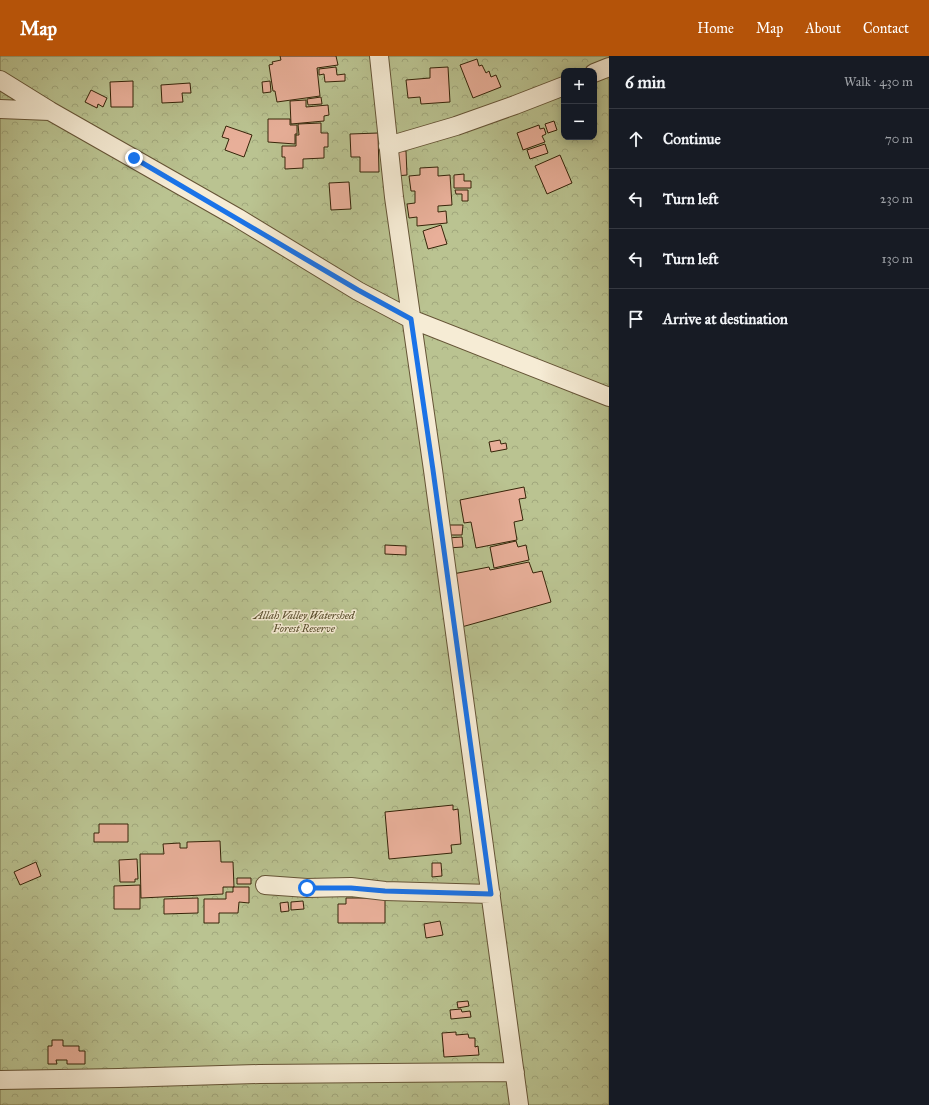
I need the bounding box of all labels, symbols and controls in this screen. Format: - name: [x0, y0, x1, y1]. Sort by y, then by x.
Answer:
- text: Map: [20, 17, 57, 40]
- text: Home: [697, 20, 734, 37]
- text: Map: [756, 20, 783, 37]
- text: About: [805, 20, 841, 37]
- text: Contact: [863, 20, 909, 37]
- map controls: [561, 68, 597, 140]
- button: +: [561, 68, 597, 104]
- text: 6 min: [625, 72, 666, 93]
- text: Walk · 430 m: [844, 74, 913, 90]
- button: −: [561, 104, 597, 140]
- icon: ahead: [625, 128, 647, 150]
- text: Continue: [663, 130, 721, 148]
- text: 70 m: [885, 131, 913, 147]
- route end: [125, 149, 143, 167]
- icon: left: [625, 188, 647, 210]
- text: Turn left: [663, 190, 719, 208]
- text: 230 m: [880, 191, 913, 207]
- icon: left: [625, 248, 647, 270]
- text: Turn left: [663, 250, 719, 268]
- text: 130 m: [881, 251, 913, 267]
- icon: arrive: [625, 308, 647, 330]
- text: Arrive at destination: [663, 310, 788, 328]
- park label: Allah Valley Watershed Forest Reserve: [252, 609, 356, 635]
- route start: [298, 879, 316, 897]

